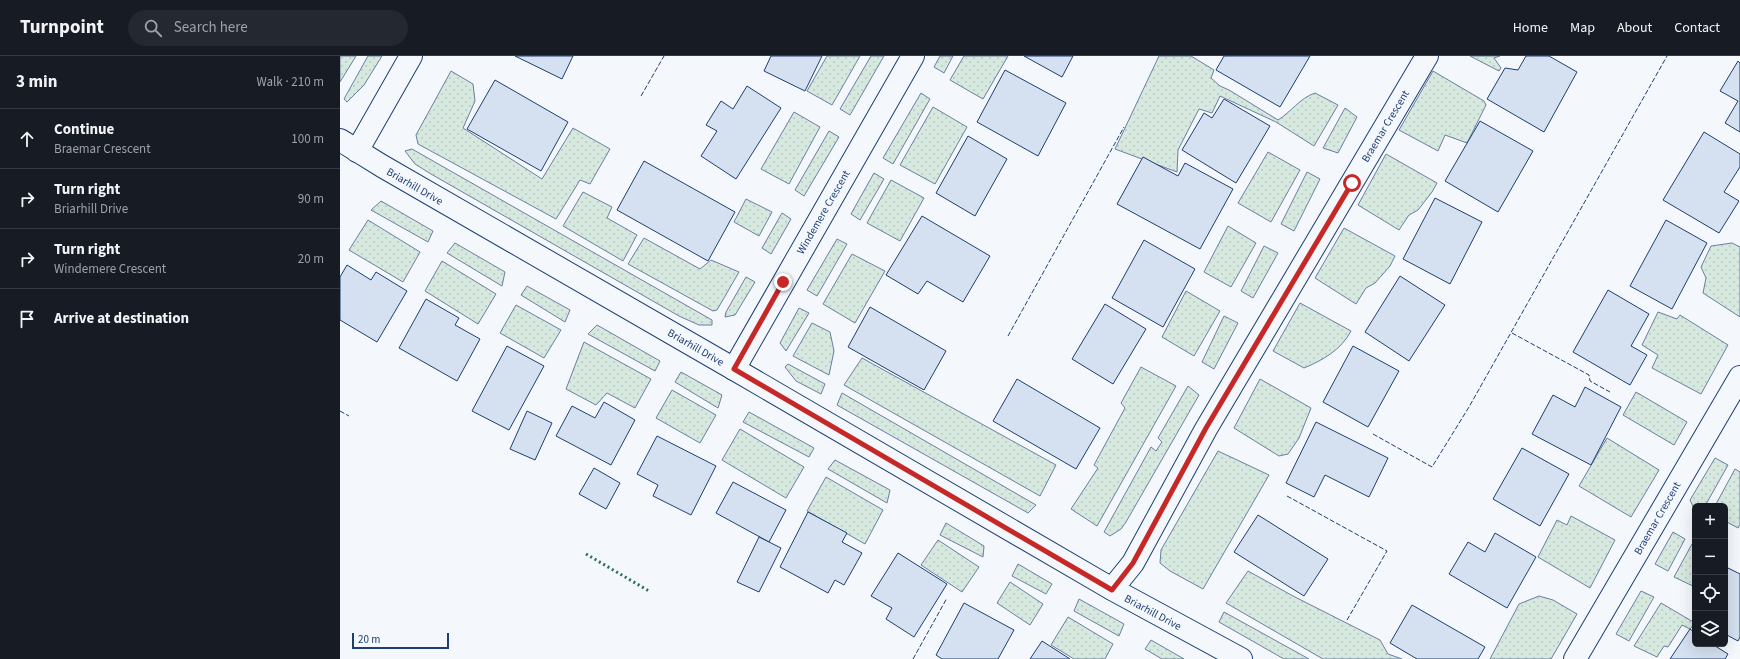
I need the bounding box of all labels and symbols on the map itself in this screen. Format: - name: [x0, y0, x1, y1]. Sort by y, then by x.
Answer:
- street label: Braemar Crescent: [1358, 87, 1413, 165]
- street label: Briarhill Drive: [384, 164, 446, 209]
- street label: Windemere Crescent: [793, 167, 854, 257]
- route start: [1343, 174, 1361, 192]
- route end: [774, 273, 792, 291]
- street label: Briarhill Drive: [665, 325, 727, 370]
- street label: Braemar Crescent: [1631, 479, 1685, 557]
- street label: Briarhill Drive: [1122, 591, 1184, 634]
- scale bar: [352, 631, 449, 650]

